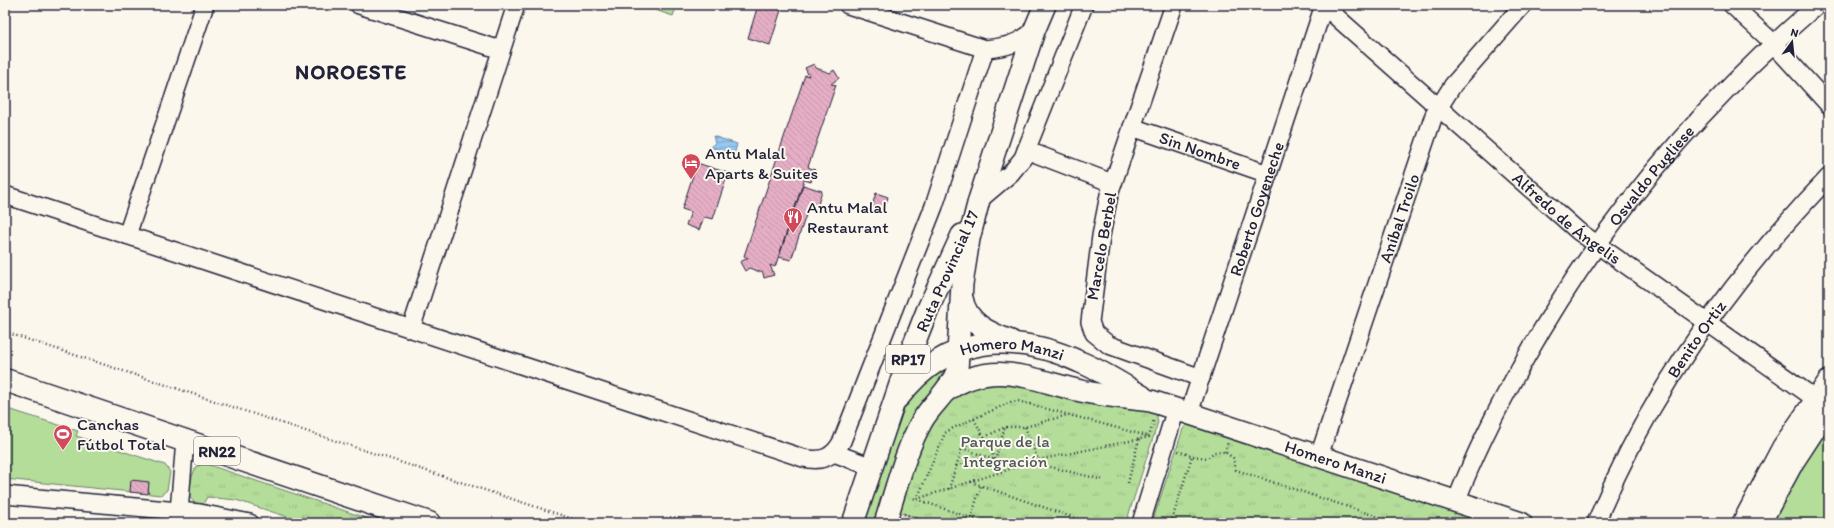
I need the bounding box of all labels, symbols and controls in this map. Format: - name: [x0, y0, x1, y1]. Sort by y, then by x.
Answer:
- north arrow: [1772, 22, 1812, 62]
- text: N: [1789, 26, 1800, 40]
- district label: NOROESTE: [295, 59, 407, 84]
- street label: Osvaldo Pugliese: [1604, 121, 1698, 230]
- street label: Sin Nombre: [1157, 127, 1244, 174]
- street label: Roberto Goyeneche: [1225, 139, 1288, 279]
- place label: Antu Malal Aparts & Suites: [705, 143, 818, 183]
- hotel icon: Antu Malal Aparts & Suites: [680, 152, 702, 180]
- street label: Alfredo de Ángelis: [1509, 168, 1625, 268]
- street label: Aníbal Troilo: [1375, 171, 1424, 265]
- street label: Marcelo Berbel: [1082, 190, 1120, 302]
- place label: Antu Malal Restaurant: [807, 197, 889, 237]
- restaurant icon: Antu Malal Restaurant: [782, 206, 804, 234]
- street label: Ruta Provincial 17: [911, 207, 983, 335]
- street label: Benito Ortiz: [1663, 296, 1730, 381]
- street label: Homero Manzi: [957, 333, 1067, 365]
- road number: RP17: [886, 345, 930, 373]
- place label: Canchas Fútbol Total: [77, 414, 166, 454]
- sports icon: Canchas Fútbol Total: [52, 423, 74, 451]
- park label: Parque de la Integración: [960, 431, 1050, 471]
- street label: Homero Manzi: [1282, 436, 1389, 488]
- road number: RN22: [194, 437, 240, 465]

